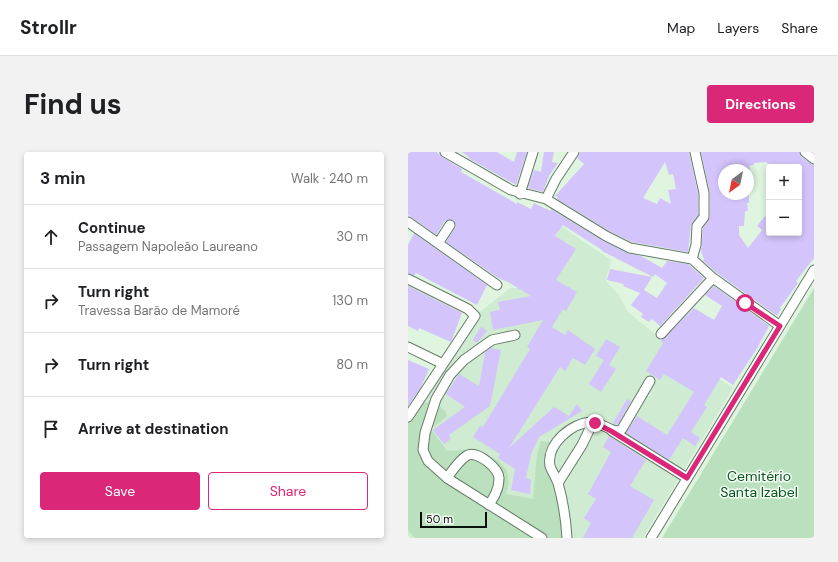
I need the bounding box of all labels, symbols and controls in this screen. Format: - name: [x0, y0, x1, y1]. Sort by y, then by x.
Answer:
- text: Strollr: [20, 15, 77, 40]
- text: Map: [667, 19, 695, 37]
- text: Layers: [717, 19, 759, 37]
- text: Share: [781, 19, 818, 37]
- button: Directions: [707, 85, 814, 123]
- text: Find us: [24, 86, 122, 123]
- north arrow: [718, 164, 754, 200]
- map controls: [766, 164, 802, 236]
- button: +: [766, 164, 802, 200]
- text: 3 min: [40, 167, 85, 189]
- text: Walk · 240 m: [291, 170, 368, 187]
- button: −: [766, 200, 802, 236]
- text: Continue: [78, 218, 146, 238]
- icon: ahead: [40, 226, 62, 248]
- text: 30 m: [336, 228, 368, 245]
- text: Passagem Napoleão Laureano: [78, 238, 258, 255]
- text: Turn right: [78, 282, 149, 302]
- icon: right: [40, 290, 62, 312]
- text: 130 m: [332, 292, 368, 309]
- route start: [736, 294, 754, 312]
- text: Travessa Barão de Mamoré: [78, 302, 240, 319]
- icon: right: [40, 354, 62, 376]
- text: Turn right: [78, 355, 149, 375]
- text: 80 m: [336, 356, 368, 373]
- route end: [586, 414, 604, 432]
- icon: arrive: [40, 418, 62, 440]
- text: Arrive at destination: [78, 419, 229, 439]
- park label: Cemitério Santa Izabel: [720, 467, 798, 501]
- button: Save: [40, 472, 200, 510]
- button: Share: [208, 472, 368, 510]
- scale bar: [420, 510, 487, 529]
- text: 50 m: [426, 512, 453, 526]

